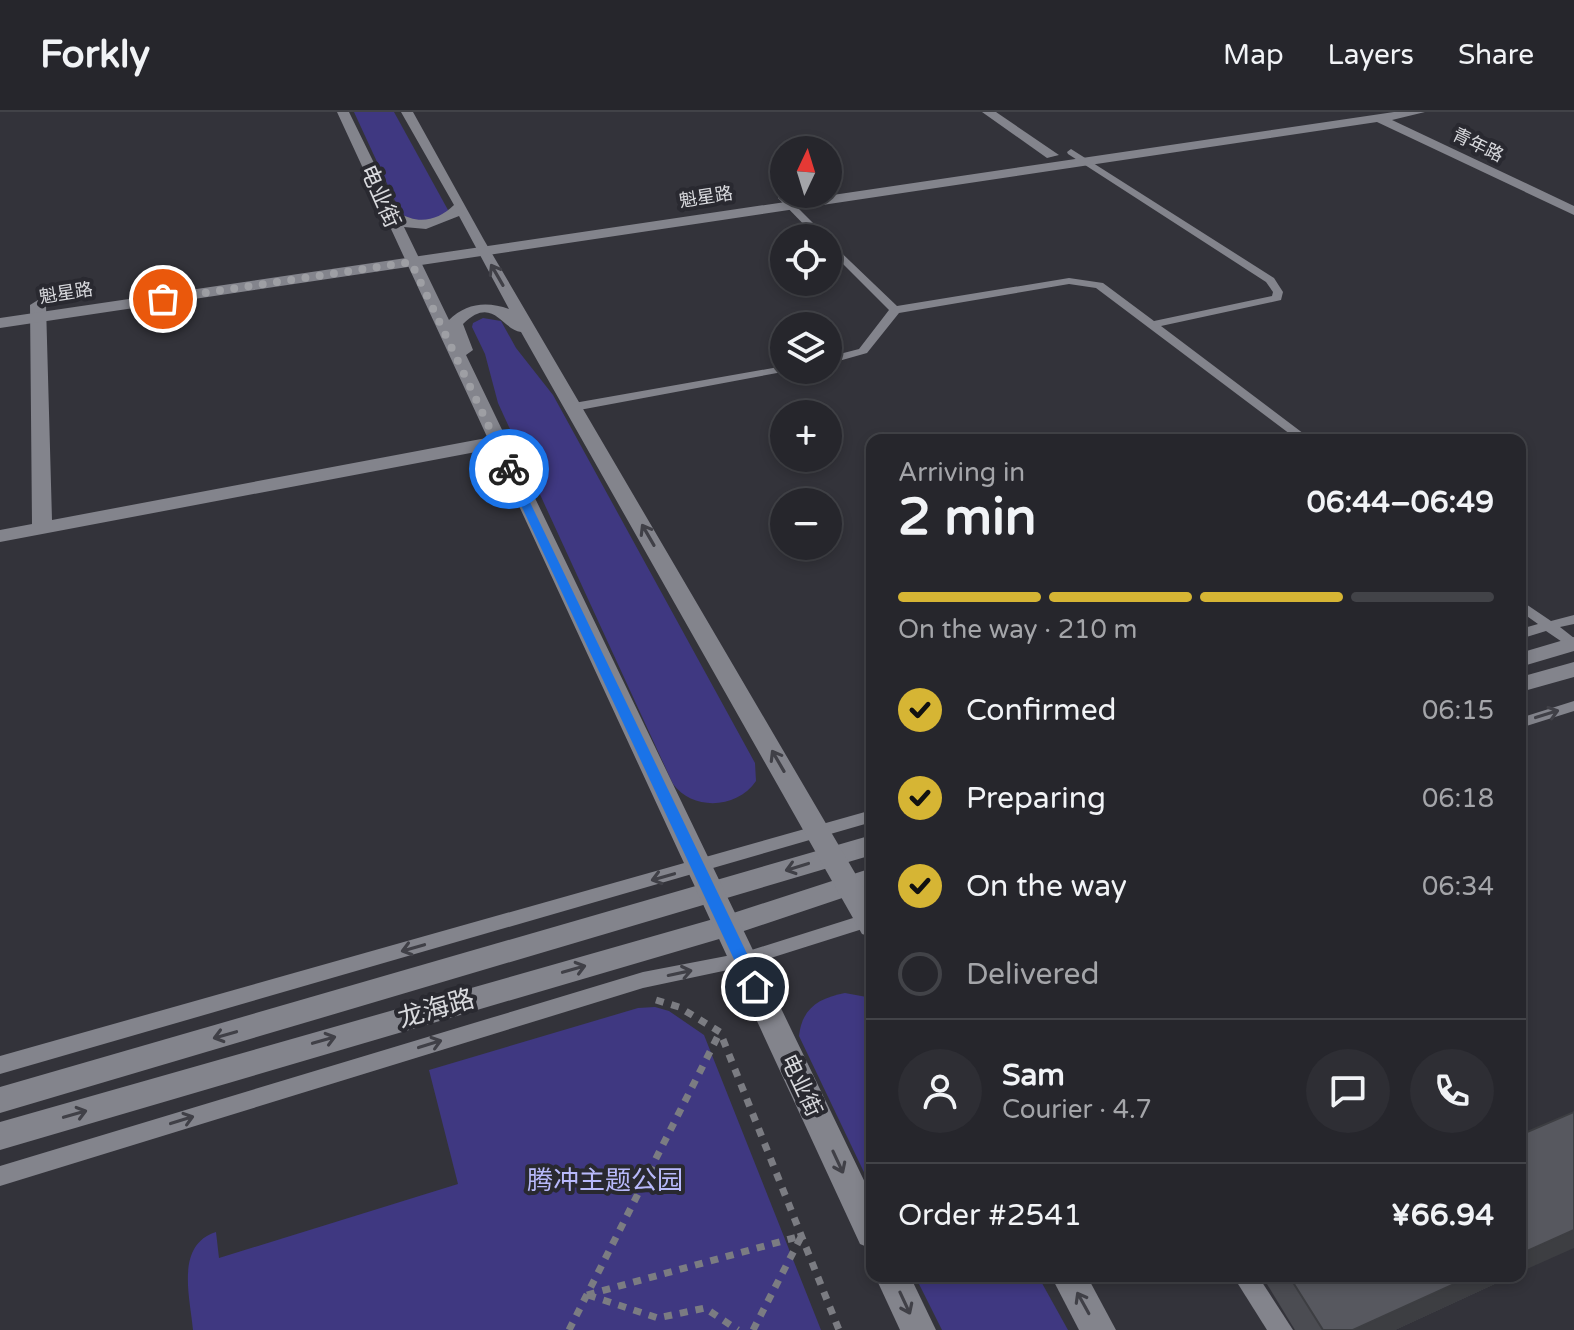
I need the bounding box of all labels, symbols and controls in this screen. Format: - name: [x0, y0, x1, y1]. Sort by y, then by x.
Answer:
- text: Forkly: [40, 32, 150, 78]
- text: Map: [1223, 38, 1284, 72]
- text: Layers: [1328, 38, 1414, 72]
- text: Share: [1458, 38, 1534, 72]
- street label: 青年路: [1449, 123, 1507, 167]
- north arrow: [770, 136, 842, 208]
- map controls: [770, 136, 842, 560]
- street label: 电业街: [355, 161, 405, 232]
- street label: 魁星路: [678, 182, 734, 212]
- button: locate: [770, 224, 842, 296]
- one-way arrow: [489, 264, 505, 287]
- pin: [129, 265, 197, 333]
- icon: bag: [141, 277, 185, 321]
- street label: 魁星路: [38, 278, 94, 308]
- button: layers: [770, 312, 842, 384]
- button: +: [770, 400, 842, 472]
- courier: [469, 429, 549, 509]
- icon: bike: [487, 447, 531, 491]
- text: Arriving in: [898, 457, 1025, 488]
- text: 06:44–06:49: [1307, 484, 1494, 521]
- text: 2 min: [898, 486, 1037, 549]
- button: −: [770, 488, 842, 560]
- one-way arrow: [640, 524, 655, 548]
- text: On the way · 210 m: [898, 614, 1137, 645]
- icon: check: [898, 688, 942, 732]
- text: Confirmed: [966, 692, 1117, 729]
- text: 06:15: [1422, 695, 1494, 726]
- one-way arrow: [1534, 706, 1559, 720]
- one-way arrow: [770, 749, 785, 773]
- icon: check: [898, 776, 942, 820]
- text: Preparing: [966, 780, 1106, 817]
- text: 06:18: [1422, 783, 1494, 814]
- one-way arrow: [785, 861, 810, 876]
- icon: check: [898, 864, 942, 908]
- text: On the way: [966, 868, 1127, 905]
- one-way arrow: [650, 870, 676, 885]
- text: 06:34: [1422, 871, 1494, 902]
- one-way arrow: [400, 941, 426, 956]
- pin: [721, 953, 789, 1021]
- text: Delivered: [966, 956, 1100, 993]
- one-way arrow: [561, 961, 587, 976]
- one-way arrow: [667, 964, 692, 979]
- icon: home: [733, 965, 777, 1009]
- street label: 龙海路: [394, 983, 478, 1034]
- one-way arrow: [213, 1028, 239, 1043]
- one-way arrow: [311, 1032, 337, 1047]
- one-way arrow: [417, 1036, 443, 1051]
- button: person: [898, 1049, 982, 1133]
- button: chat: [1306, 1049, 1390, 1133]
- button: phone: [1410, 1049, 1494, 1133]
- street label: 电业街: [775, 1050, 827, 1121]
- text: Sam: [1002, 1057, 1065, 1094]
- text: Courier · 4.7: [1002, 1094, 1152, 1125]
- one-way arrow: [61, 1106, 87, 1121]
- one-way arrow: [168, 1112, 194, 1127]
- one-way arrow: [831, 1150, 846, 1174]
- park label: 腾冲主题公园: [527, 1165, 683, 1196]
- text: Order #2541: [898, 1197, 1082, 1234]
- text: ¥66.94: [1391, 1197, 1494, 1234]
- one-way arrow: [898, 1291, 913, 1315]
- one-way arrow: [1075, 1292, 1091, 1315]

